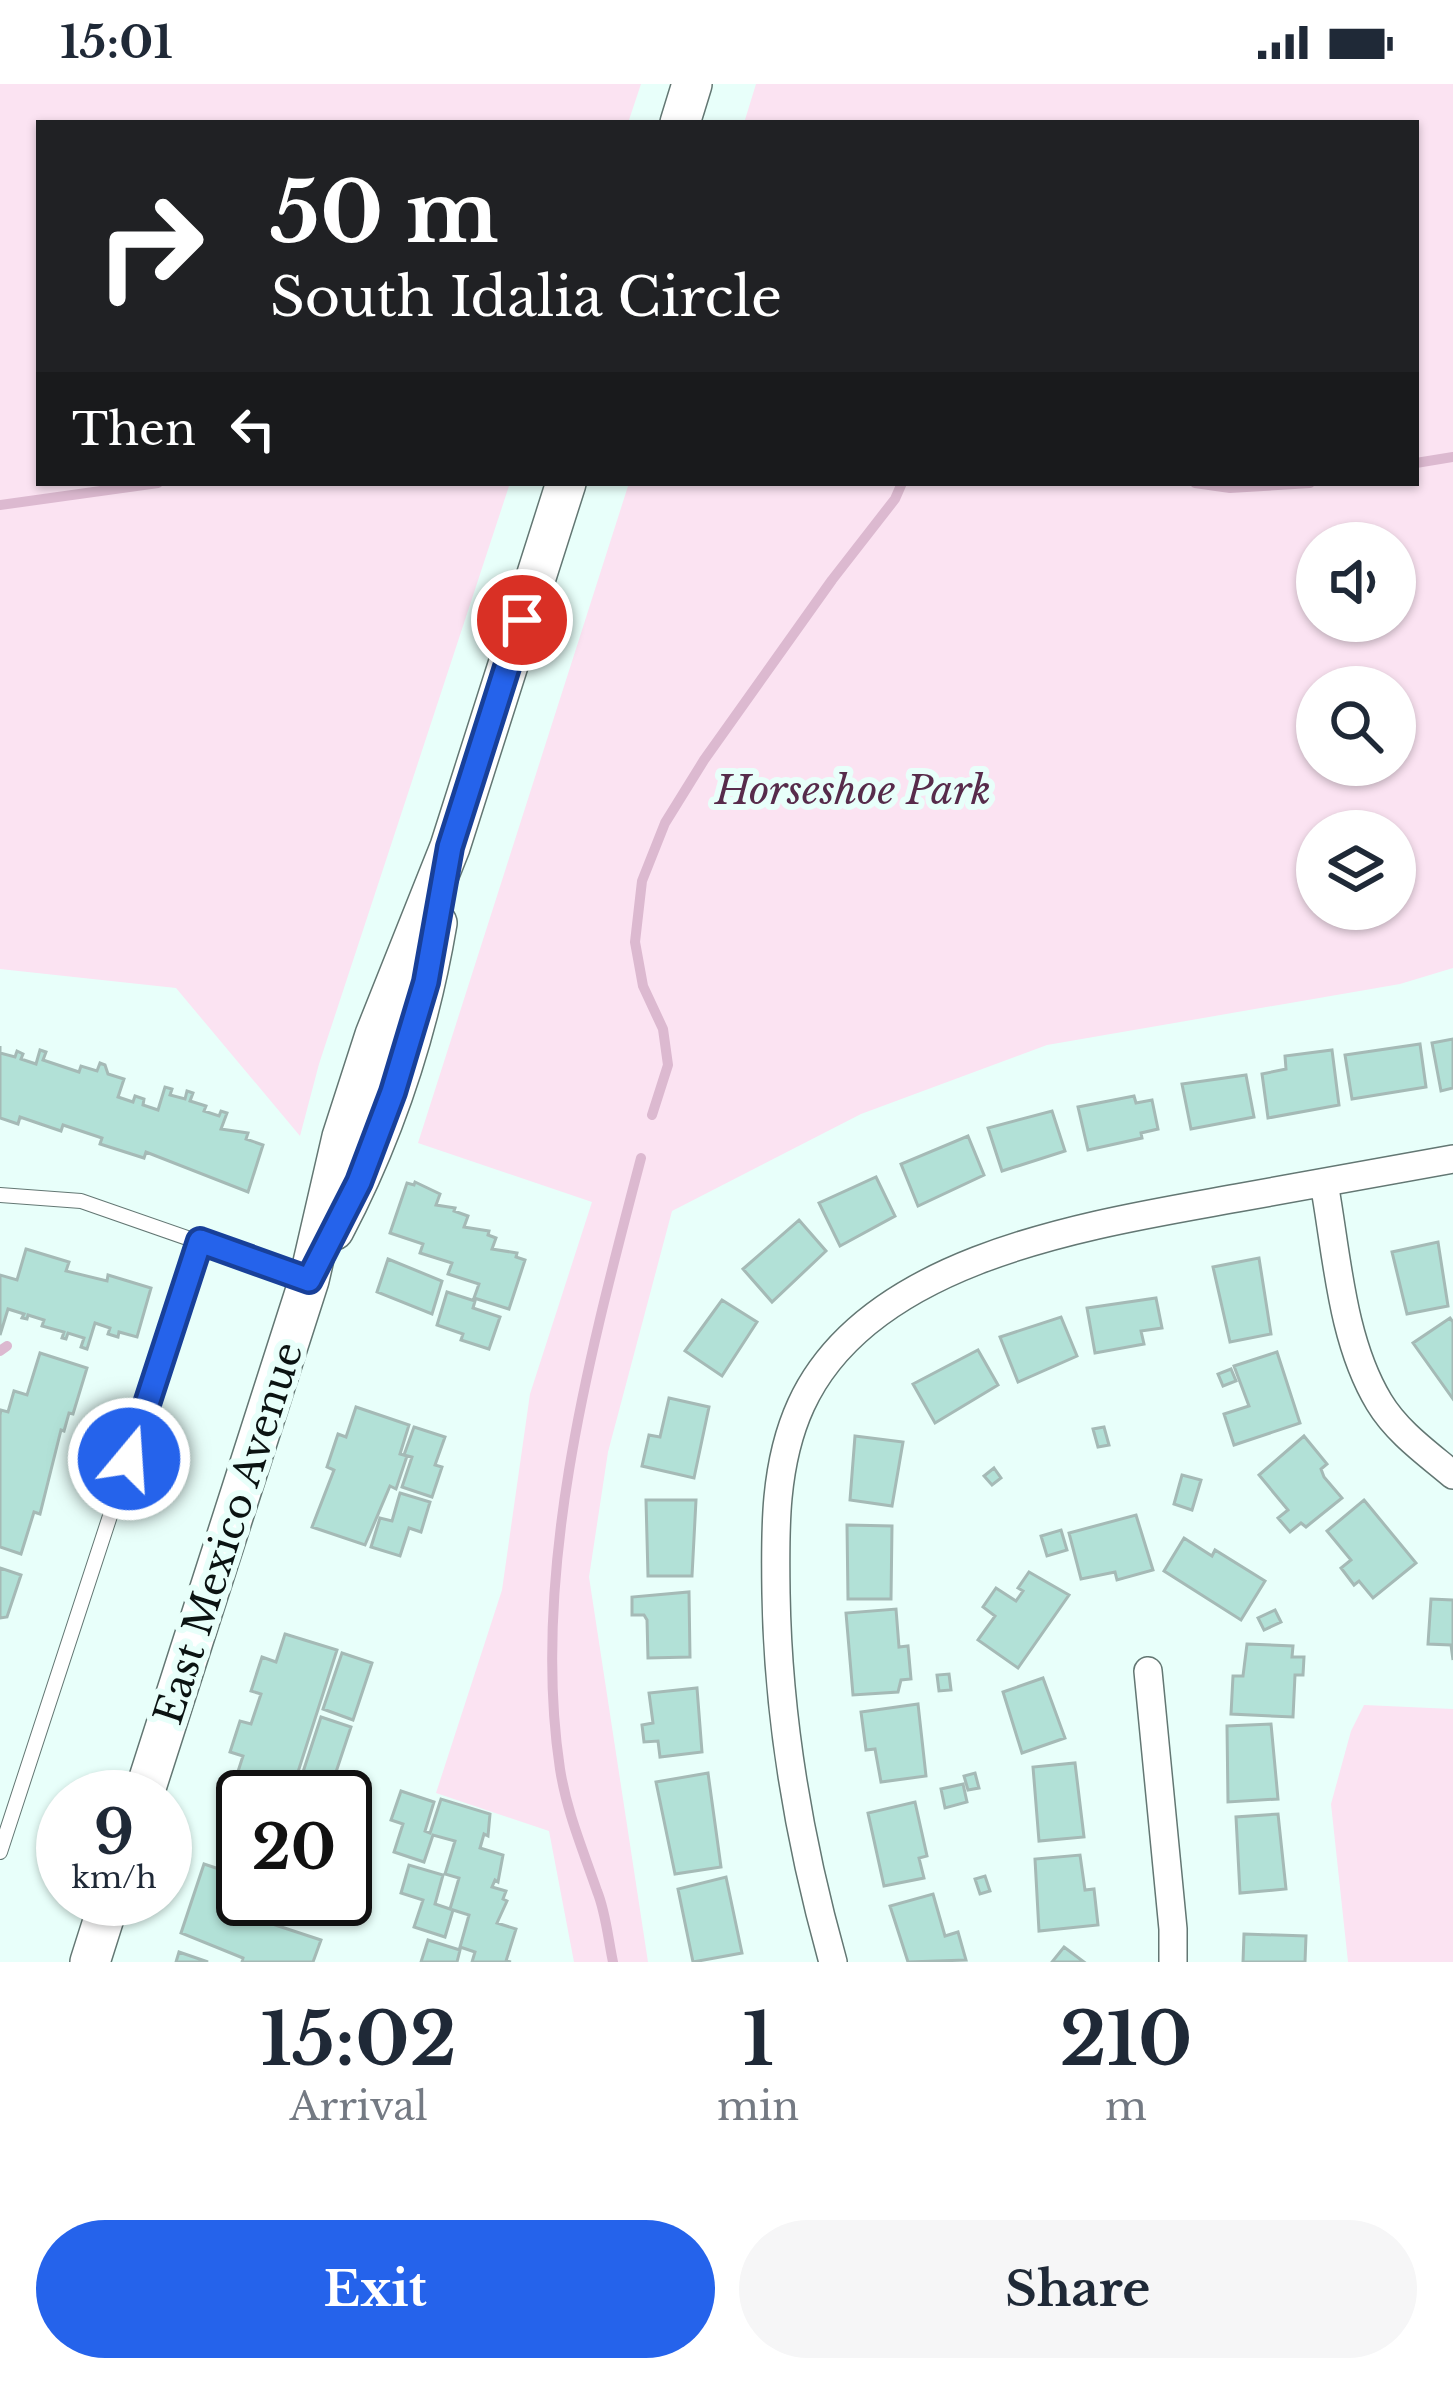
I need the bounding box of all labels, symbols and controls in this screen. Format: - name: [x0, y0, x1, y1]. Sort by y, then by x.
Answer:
- text: 15:01: [60, 14, 173, 70]
- text: 50 m: [270, 161, 499, 265]
- icon: right: [72, 168, 228, 324]
- text: South Idalia Circle: [270, 264, 782, 331]
- icon: left: [220, 396, 286, 462]
- text: Then: [72, 401, 196, 457]
- map controls: [1296, 522, 1416, 930]
- button: sound: [1296, 522, 1416, 642]
- pin: [471, 569, 573, 671]
- icon: arrive: [489, 587, 555, 653]
- button: search: [1296, 666, 1416, 786]
- park label: Horseshoe Park: [713, 766, 991, 815]
- button: layers: [1296, 810, 1416, 930]
- street label: East Mexico Avenue: [144, 1336, 313, 1730]
- position arrow: [66, 1396, 192, 1522]
- speed limit sign: 20: [216, 1770, 372, 1926]
- text: 9: [94, 1796, 134, 1870]
- text: km/h: [71, 1859, 157, 1896]
- text: 15:02: [261, 1995, 457, 2084]
- text: 1: [742, 1995, 774, 2084]
- text: 210: [1060, 1995, 1192, 2084]
- text: Arrival: [290, 2082, 428, 2131]
- text: min: [717, 2082, 799, 2131]
- text: m: [1105, 2082, 1147, 2131]
- button: Exit: [36, 2220, 715, 2358]
- button: Share: [739, 2220, 1417, 2358]

